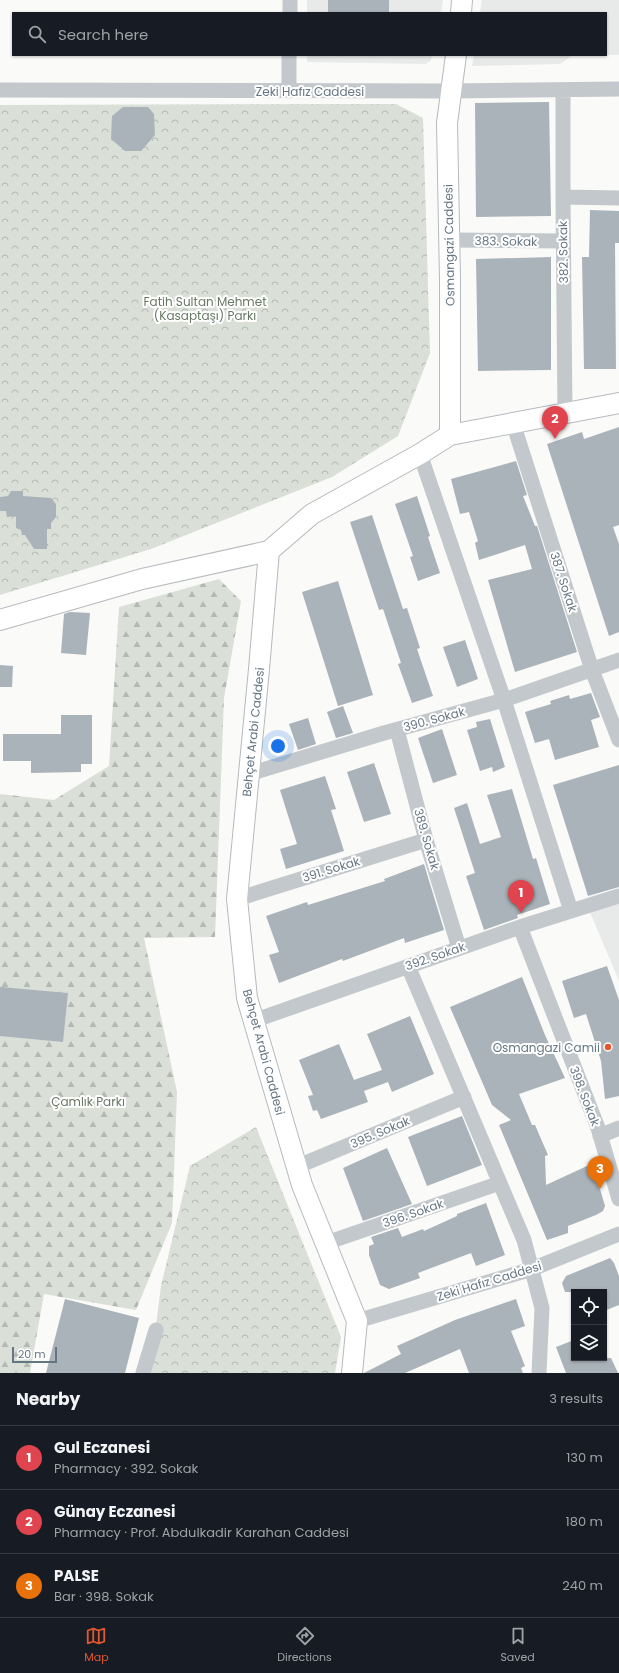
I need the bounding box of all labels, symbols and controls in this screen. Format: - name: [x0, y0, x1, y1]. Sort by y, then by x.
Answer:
- search box: [12, 12, 607, 56]
- icon: search: [26, 23, 48, 45]
- text: Search here: [58, 24, 148, 45]
- street label: Zeki Hafız Caddesi: [256, 83, 364, 100]
- street label: Osmangazi Caddesi: [439, 184, 459, 306]
- street label: 382. Sokak: [554, 220, 572, 283]
- street label: 383. Sokak: [475, 232, 538, 250]
- park label: Fatih Sultan Mehmet (Kasaptaşı) Parkı: [143, 293, 267, 324]
- pin: 2: [542, 406, 568, 439]
- street label: 387. Sokak: [546, 550, 582, 615]
- street label: Behçet Arabi Caddesi: [238, 666, 268, 798]
- street label: 390. Sokak: [401, 702, 467, 735]
- your location: [268, 736, 288, 756]
- street label: 389. Sokak: [410, 806, 444, 872]
- street label: 391. Sokak: [300, 852, 363, 886]
- pin: 1: [508, 880, 534, 913]
- street label: 392. Sokak: [403, 938, 468, 974]
- street label: Behçet Arabi Caddesi: [239, 987, 289, 1117]
- place label: Osmangazi Camii: [493, 1039, 600, 1056]
- marker: Osmangazi Camii: [603, 1042, 613, 1052]
- street label: 398. Sokak: [566, 1063, 605, 1129]
- park label: Çamlık Parkı: [51, 1093, 125, 1110]
- street label: 395. Sokak: [348, 1112, 413, 1152]
- pin: 3: [587, 1156, 613, 1189]
- street label: 396. Sokak: [380, 1194, 446, 1231]
- street label: Zeki Hafız Caddesi: [435, 1257, 543, 1305]
- map controls: [571, 1289, 607, 1361]
- button: locate: [571, 1289, 607, 1325]
- button: layers: [571, 1325, 607, 1361]
- scale bar: [12, 1345, 57, 1364]
- text: 20 m: [18, 1346, 46, 1362]
- text: Nearby: [16, 1387, 80, 1411]
- text: 3 results: [549, 1389, 603, 1408]
- text: Gul Eczanesi: [54, 1437, 150, 1458]
- text: 1: [27, 1448, 31, 1467]
- text: 130 m: [566, 1448, 603, 1467]
- text: Pharmacy · 392. Sokak: [54, 1459, 198, 1478]
- text: Günay Eczanesi: [54, 1501, 175, 1522]
- text: 2: [25, 1512, 33, 1531]
- text: 180 m: [566, 1512, 603, 1531]
- text: Pharmacy · Prof. Abdulkadir Karahan Caddesi: [54, 1523, 349, 1542]
- text: PALSE: [54, 1565, 99, 1586]
- text: 3: [25, 1576, 33, 1595]
- text: 240 m: [562, 1576, 603, 1595]
- text: Bar · 398. Sokak: [54, 1587, 154, 1606]
- tab: Map: [84, 1625, 109, 1666]
- tab: Directions: [277, 1625, 332, 1666]
- tab: Saved: [500, 1625, 535, 1666]

